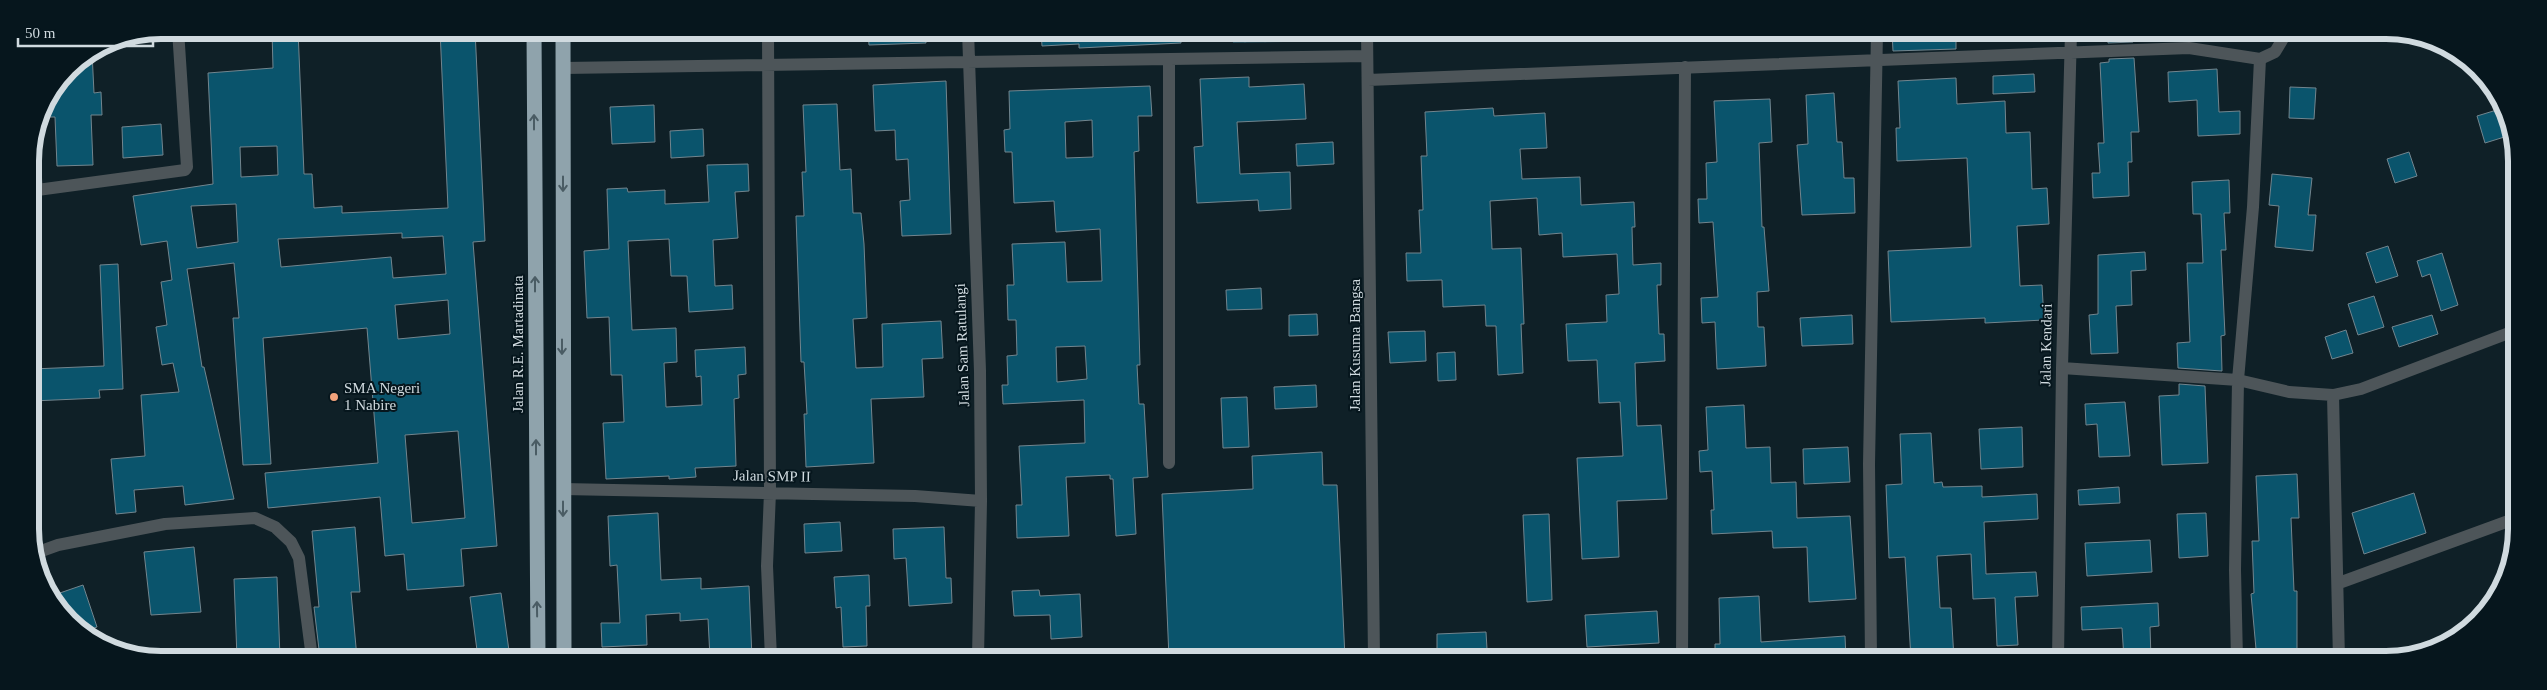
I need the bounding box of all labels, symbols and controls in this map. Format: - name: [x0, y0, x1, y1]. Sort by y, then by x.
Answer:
- scale bar: [18, 15, 152, 47]
- text: 50 m: [25, 25, 56, 41]
- one-way arrow: [529, 114, 539, 130]
- one-way arrow: [558, 176, 568, 192]
- street label: Jalan R.E. Martadinata: [510, 275, 526, 413]
- one-way arrow: [530, 276, 540, 292]
- street label: Jalan Kusuma Bangsa: [1347, 278, 1363, 411]
- street label: Jalan Sam Ratulangi: [952, 283, 972, 407]
- street label: Jalan Kendari: [2037, 303, 2055, 387]
- one-way arrow: [557, 338, 567, 354]
- place label: SMA Negeri 1 Nabire: [344, 380, 420, 413]
- marker: SMA Negeri 1 Nabire: [328, 391, 340, 403]
- one-way arrow: [531, 439, 541, 455]
- street label: Jalan SMP II: [733, 467, 811, 485]
- one-way arrow: [558, 500, 568, 517]
- one-way arrow: [532, 601, 542, 618]

